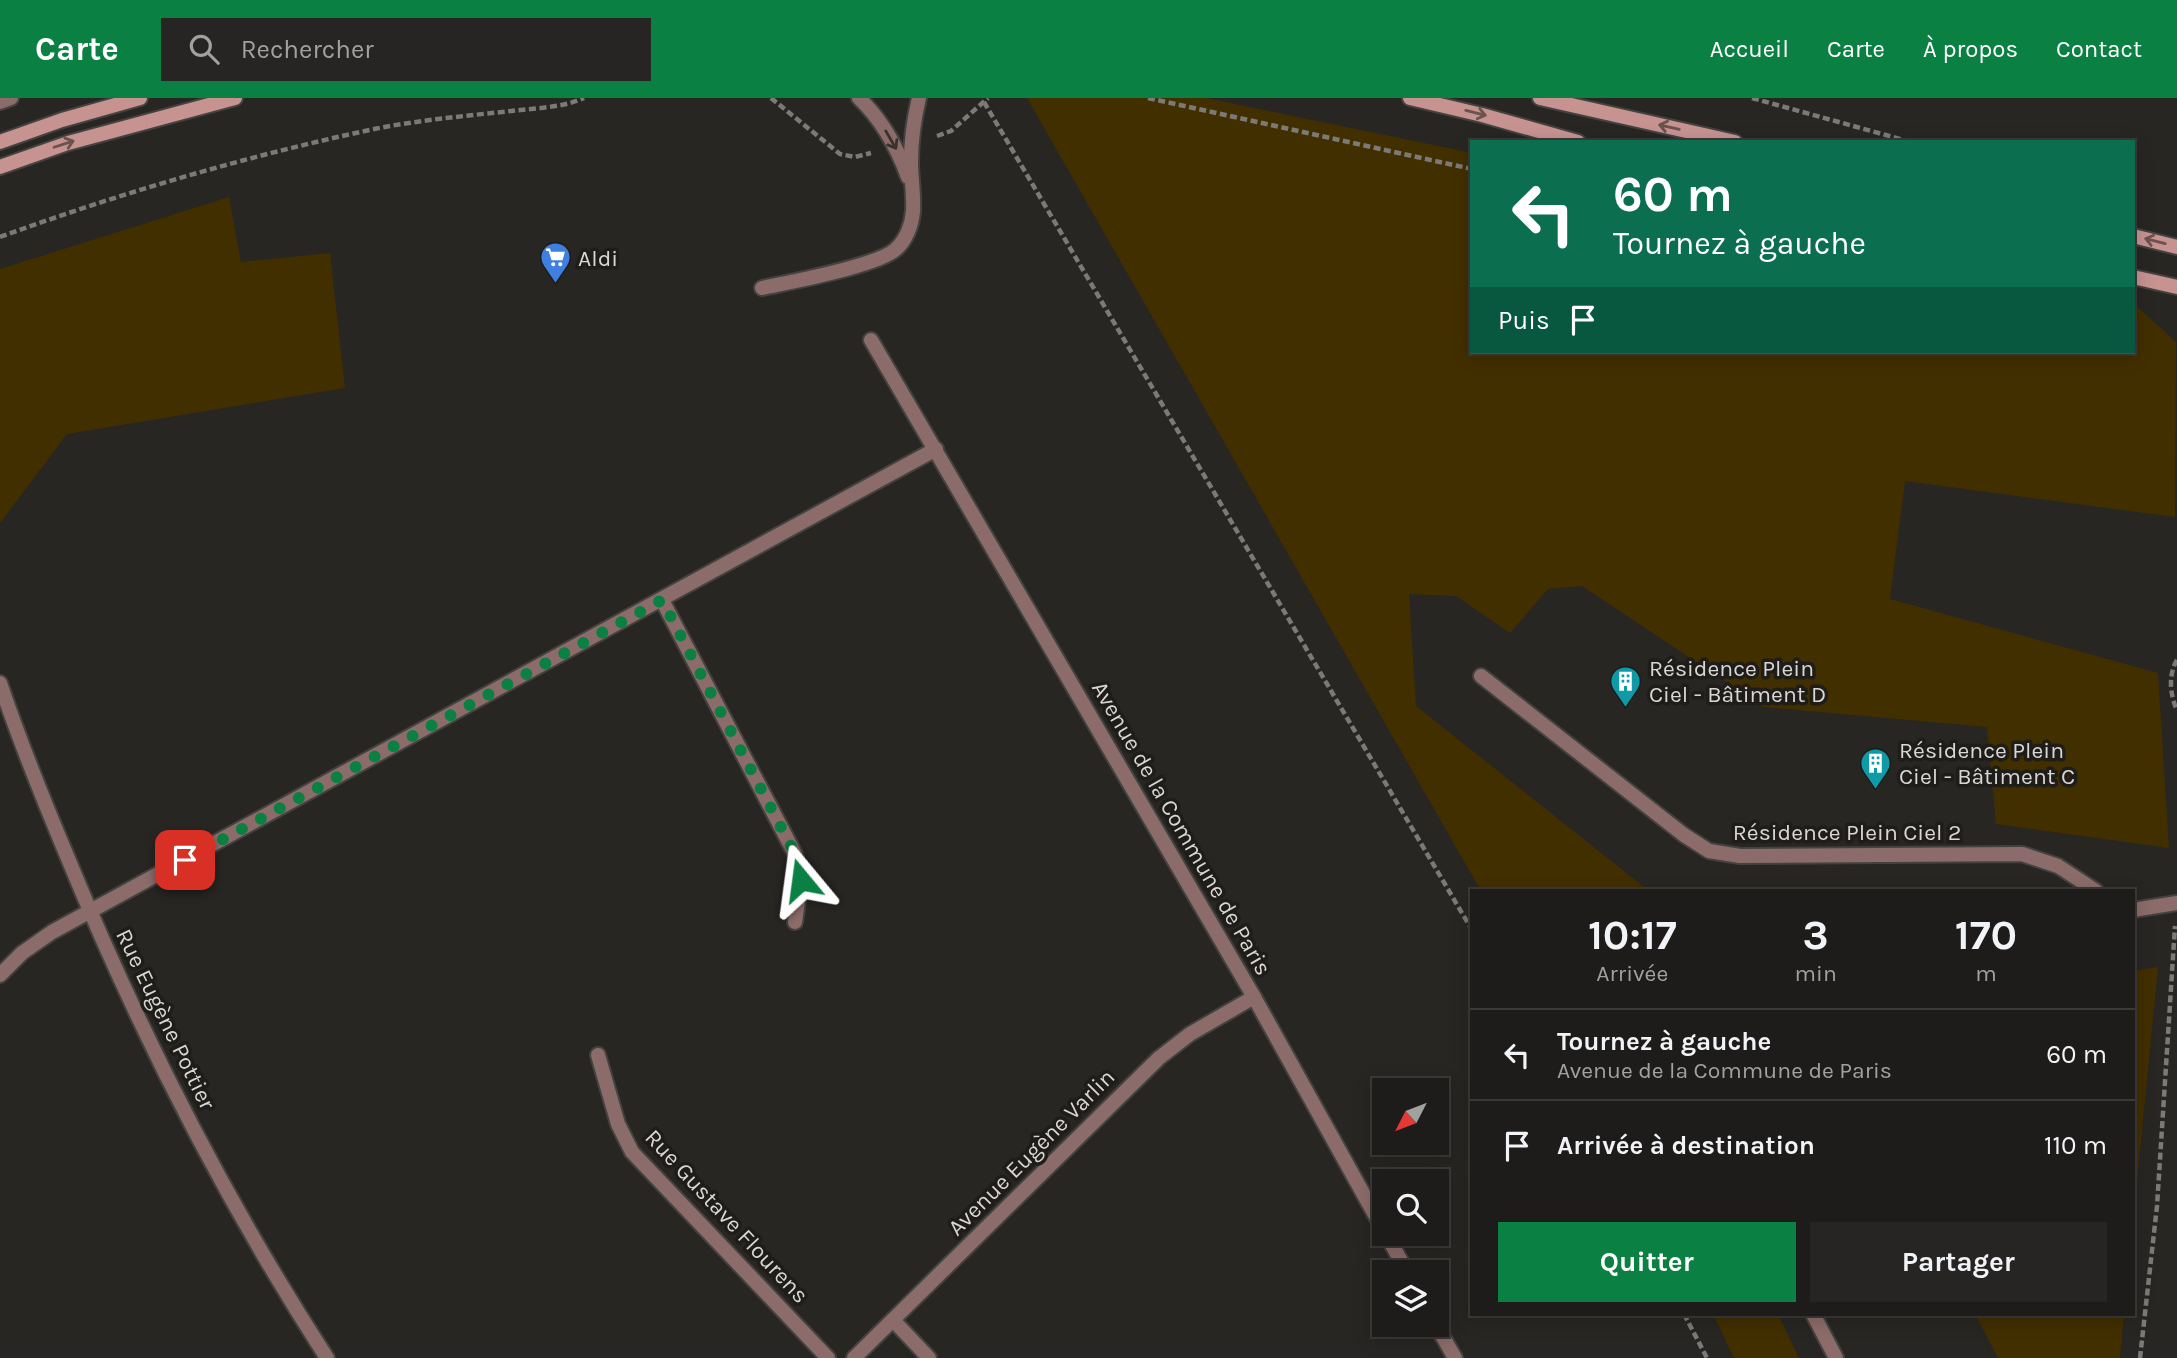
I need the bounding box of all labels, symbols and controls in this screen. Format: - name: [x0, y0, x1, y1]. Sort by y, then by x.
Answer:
- search box: [161, 18, 651, 81]
- text: Carte: [35, 30, 119, 68]
- icon: search: [185, 30, 223, 68]
- text: Rechercher: [241, 34, 374, 65]
- text: Accueil: [1710, 35, 1789, 63]
- text: Carte: [1827, 35, 1885, 63]
- text: À propos: [1923, 35, 2018, 63]
- text: Contact: [2056, 35, 2142, 63]
- one-way arrow: [1465, 107, 1487, 120]
- one-way arrow: [1658, 120, 1681, 133]
- one-way arrow: [884, 129, 898, 149]
- one-way arrow: [53, 137, 75, 149]
- text: 60 m: [1613, 166, 1733, 223]
- icon: left: [1498, 168, 1589, 259]
- text: Tournez à gauche: [1613, 225, 1866, 262]
- one-way arrow: [2144, 234, 2167, 247]
- supermarket icon: Aldi: [538, 241, 572, 285]
- place label: Aldi: [578, 245, 618, 272]
- icon: arrive: [1564, 301, 1602, 339]
- text: Puis: [1498, 305, 1550, 336]
- place label: Résidence Plein Ciel - Bâtiment D: [1649, 655, 1826, 708]
- building icon: Résidence Plein Ciel - Bâtiment D: [1609, 664, 1643, 708]
- street label: Avenue de la Commune de Paris: [1086, 676, 1277, 980]
- place label: Résidence Plein Ciel - Bâtiment C: [1899, 737, 2075, 790]
- building icon: Résidence Plein Ciel - Bâtiment C: [1859, 746, 1893, 790]
- street label: Résidence Plein Ciel 2: [1733, 819, 1961, 846]
- pin: [155, 830, 215, 890]
- icon: arrive: [166, 841, 204, 879]
- position arrow: [764, 843, 838, 917]
- text: 10:17: [1588, 910, 1677, 960]
- text: 3: [1803, 910, 1829, 960]
- text: 170: [1955, 910, 2017, 960]
- street label: Rue Eugène Pottier: [110, 924, 221, 1115]
- text: Arrivée: [1596, 960, 1668, 987]
- text: min: [1795, 960, 1837, 987]
- text: m: [1975, 960, 1997, 987]
- text: Tournez à gauche: [1557, 1026, 1771, 1057]
- icon: left: [1498, 1036, 1536, 1074]
- text: 60 m: [2046, 1039, 2107, 1070]
- text: Avenue de la Commune de Paris: [1557, 1057, 1892, 1084]
- street label: Avenue Eugène Varlin: [943, 1064, 1120, 1241]
- north arrow: [1372, 1078, 1449, 1155]
- map controls: [1372, 1078, 1449, 1337]
- street label: Rue Gustave Flourens: [639, 1124, 814, 1309]
- icon: arrive: [1498, 1127, 1536, 1165]
- text: Arrivée à destination: [1557, 1130, 1815, 1161]
- text: 110 m: [2044, 1130, 2107, 1161]
- button: search: [1372, 1169, 1449, 1246]
- button: Quitter: [1498, 1222, 1796, 1302]
- button: Partager: [1810, 1222, 2107, 1302]
- button: layers: [1372, 1260, 1449, 1337]

